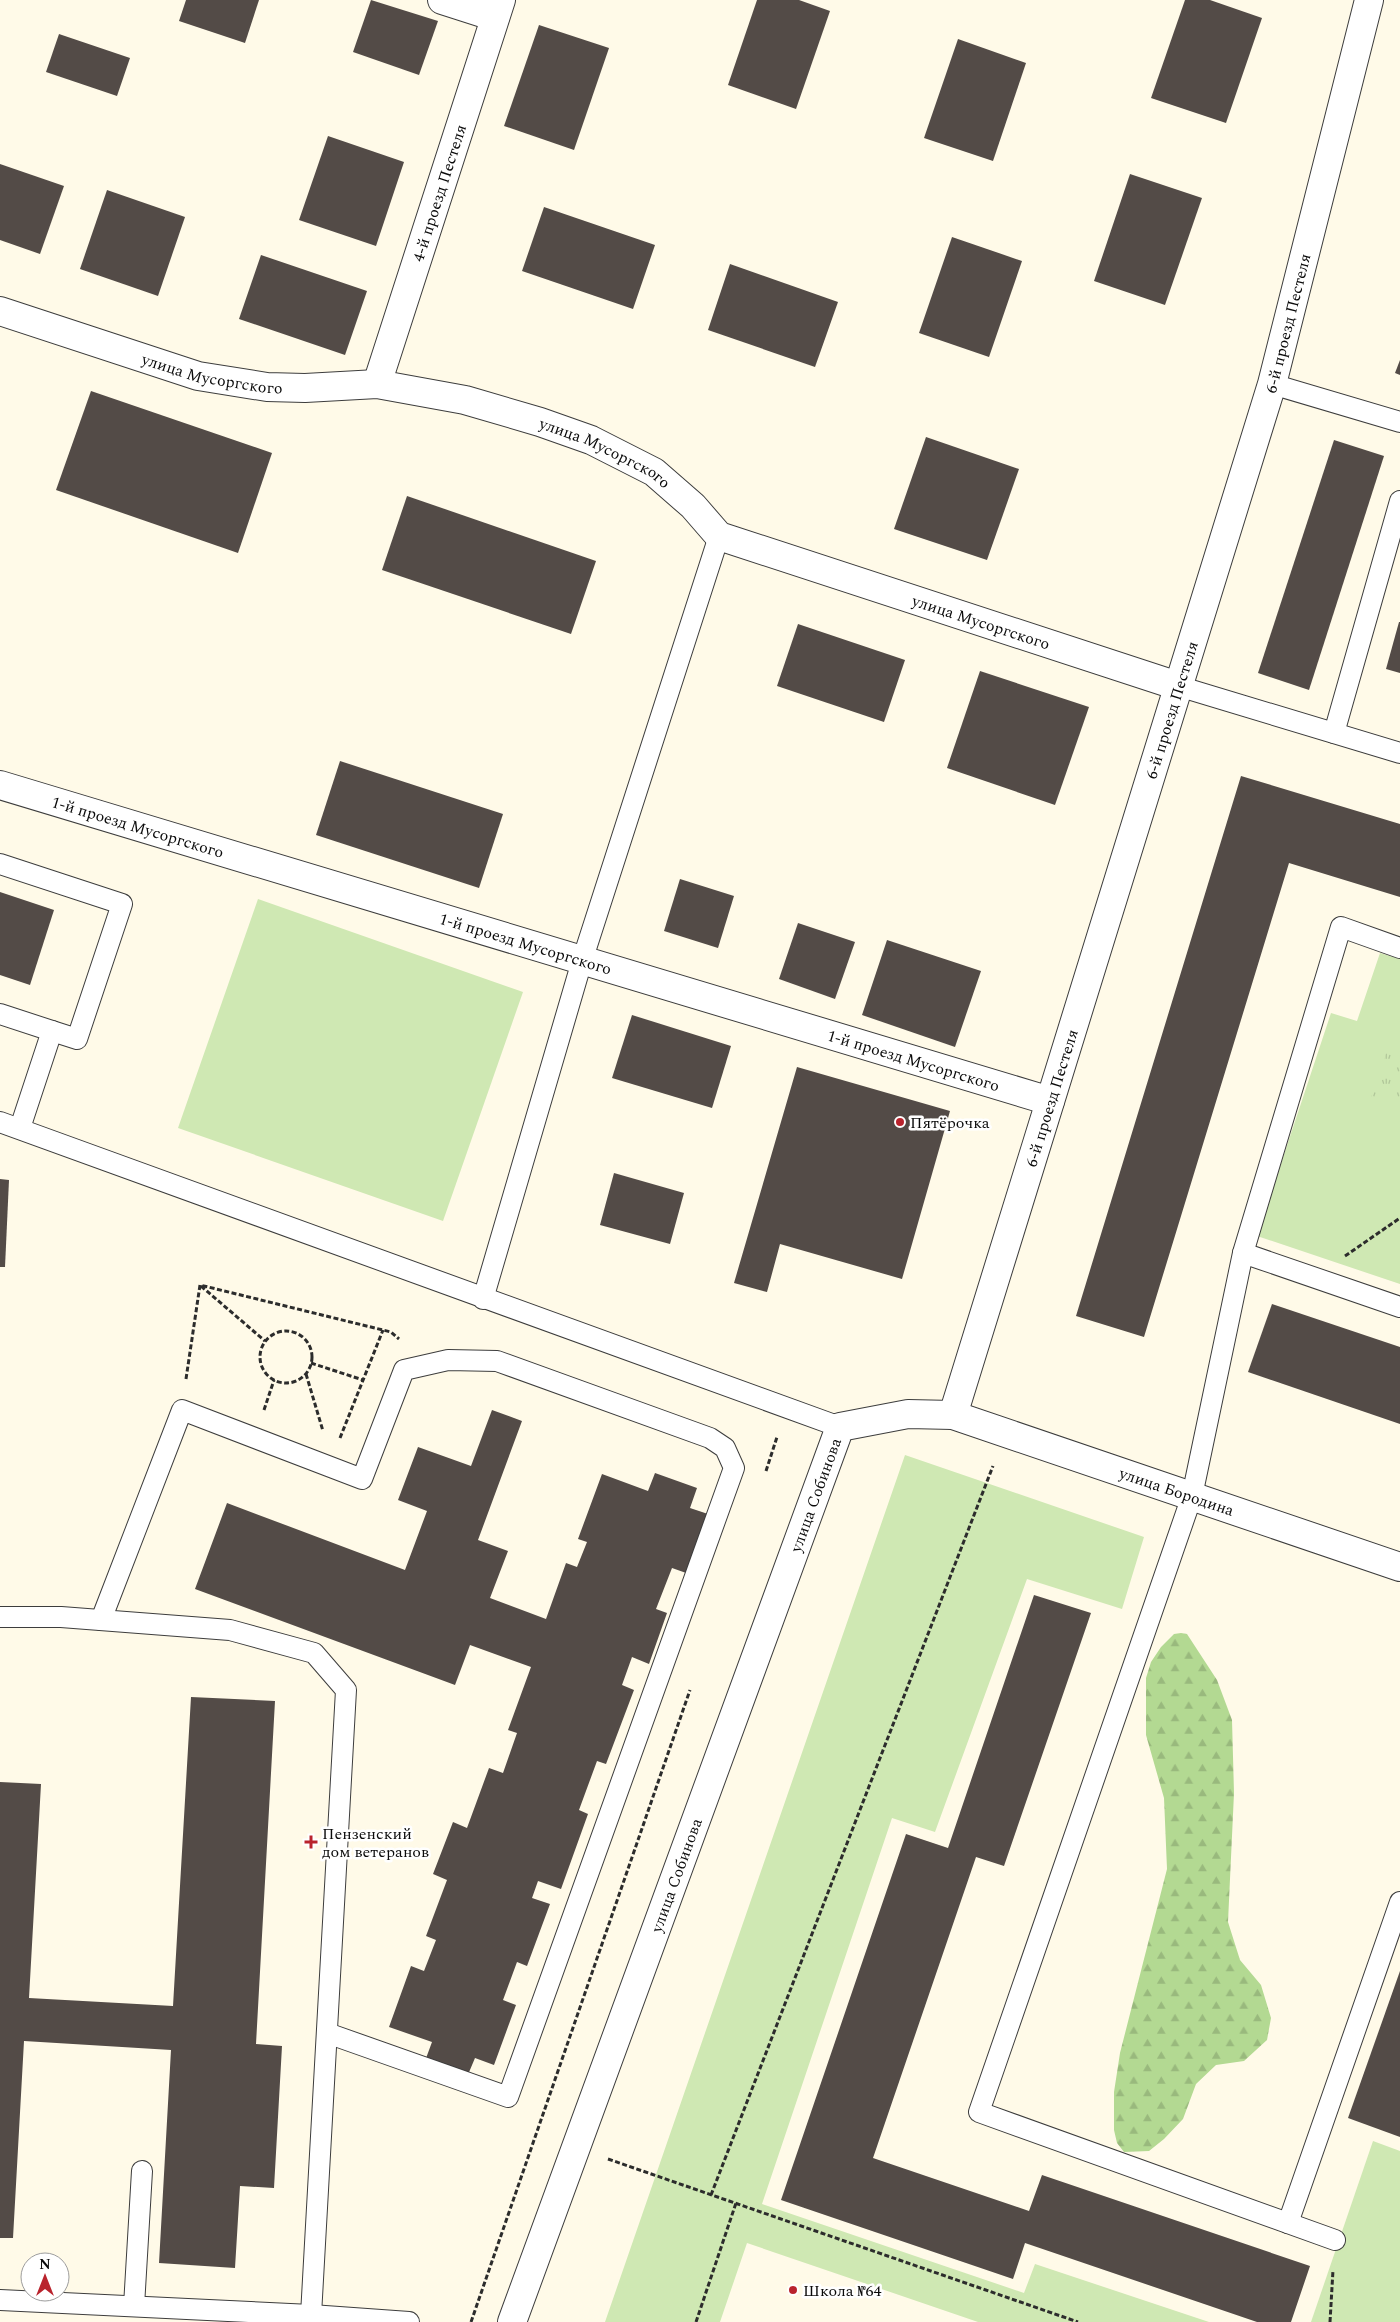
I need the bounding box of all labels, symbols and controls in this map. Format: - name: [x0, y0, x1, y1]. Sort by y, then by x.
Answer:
- street label: 4-й проезд Пестеля: [406, 121, 473, 265]
- street label: 6-й проезд Пестеля: [1259, 251, 1317, 396]
- street label: улица Мусоргского: [138, 347, 283, 400]
- street label: улица Мусоргского: [535, 411, 676, 494]
- street label: улица Мусоргского: [908, 589, 1053, 656]
- street label: 6-й проезд Пестеля: [1139, 638, 1205, 782]
- street label: 1-й проезд Мусоргского: [48, 790, 227, 865]
- street label: 1-й проезд Мусоргского: [436, 907, 615, 981]
- street label: 1-й проезд Мусоргского: [824, 1024, 1002, 1098]
- street label: 6-й проезд Пестеля: [1019, 1026, 1085, 1170]
- place label: Пятёрочка: [910, 1111, 990, 1135]
- marker: Пятёрочка: [894, 1116, 906, 1128]
- street label: улица Собинова: [784, 1434, 848, 1557]
- street label: улица Бородина: [1115, 1461, 1237, 1523]
- street label: улица Собинова: [644, 1815, 709, 1937]
- place label: Пензенский дом ветеранов: [322, 1822, 429, 1864]
- marker: Пензенский дом ветеранов: [304, 1835, 318, 1849]
- north arrow: [20, 2252, 70, 2302]
- text: N: [39, 2254, 51, 2275]
- place label: Школа №64: [803, 2279, 882, 2303]
- marker: Школа №64: [787, 2284, 799, 2296]

